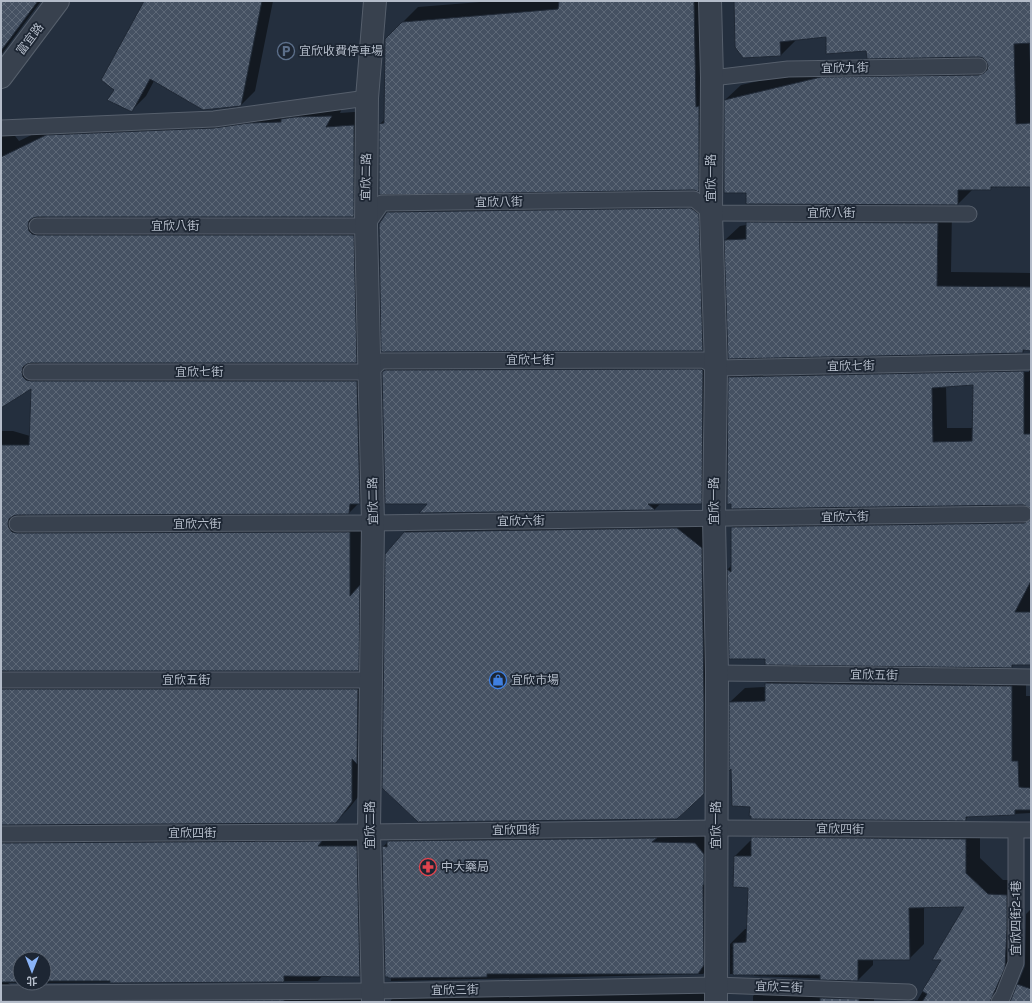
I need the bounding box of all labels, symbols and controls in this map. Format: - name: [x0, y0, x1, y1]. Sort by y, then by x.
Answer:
- street label: 富宜路: [14, 20, 46, 58]
- parking icon: 宜欣收費停車場: [276, 41, 296, 61]
- place label: 宜欣收費停車場: [299, 44, 383, 58]
- street label: 宜欣九街: [821, 61, 869, 75]
- street label: 宜欣二路: [359, 153, 373, 201]
- street label: 宜欣一路: [704, 154, 718, 202]
- street label: 宜欣八街: [475, 195, 523, 209]
- street label: 宜欣八街: [807, 206, 855, 220]
- street label: 宜欣八街: [151, 219, 199, 233]
- street label: 宜欣七街: [506, 353, 554, 367]
- street label: 宜欣七街: [827, 359, 875, 373]
- street label: 宜欣七街: [175, 365, 223, 379]
- street label: 宜欣二路: [366, 477, 380, 525]
- street label: 宜欣一路: [707, 477, 721, 525]
- street label: 宜欣六街: [821, 510, 869, 524]
- street label: 宜欣六街: [497, 514, 545, 528]
- street label: 宜欣六街: [173, 517, 221, 531]
- street label: 宜欣五街: [850, 668, 898, 682]
- shop icon: 宜欣市場: [488, 670, 508, 690]
- street label: 宜欣五街: [162, 673, 210, 687]
- place label: 宜欣市場: [511, 673, 559, 687]
- street label: 宜欣二路: [363, 801, 377, 849]
- street label: 宜欣一路: [709, 801, 723, 849]
- street label: 宜欣四街: [816, 822, 864, 836]
- street label: 宜欣四街: [492, 823, 540, 837]
- street label: 宜欣四街: [168, 826, 216, 840]
- pharmacy icon: 中大藥局: [418, 857, 438, 877]
- place label: 中大藥局: [441, 860, 489, 874]
- street label: 宜欣四街2-1巷: [1009, 880, 1023, 956]
- north arrow: [12, 951, 52, 991]
- text: 北: [27, 975, 38, 987]
- street label: 宜欣三街: [755, 979, 803, 995]
- street label: 宜欣三街: [431, 983, 479, 997]

